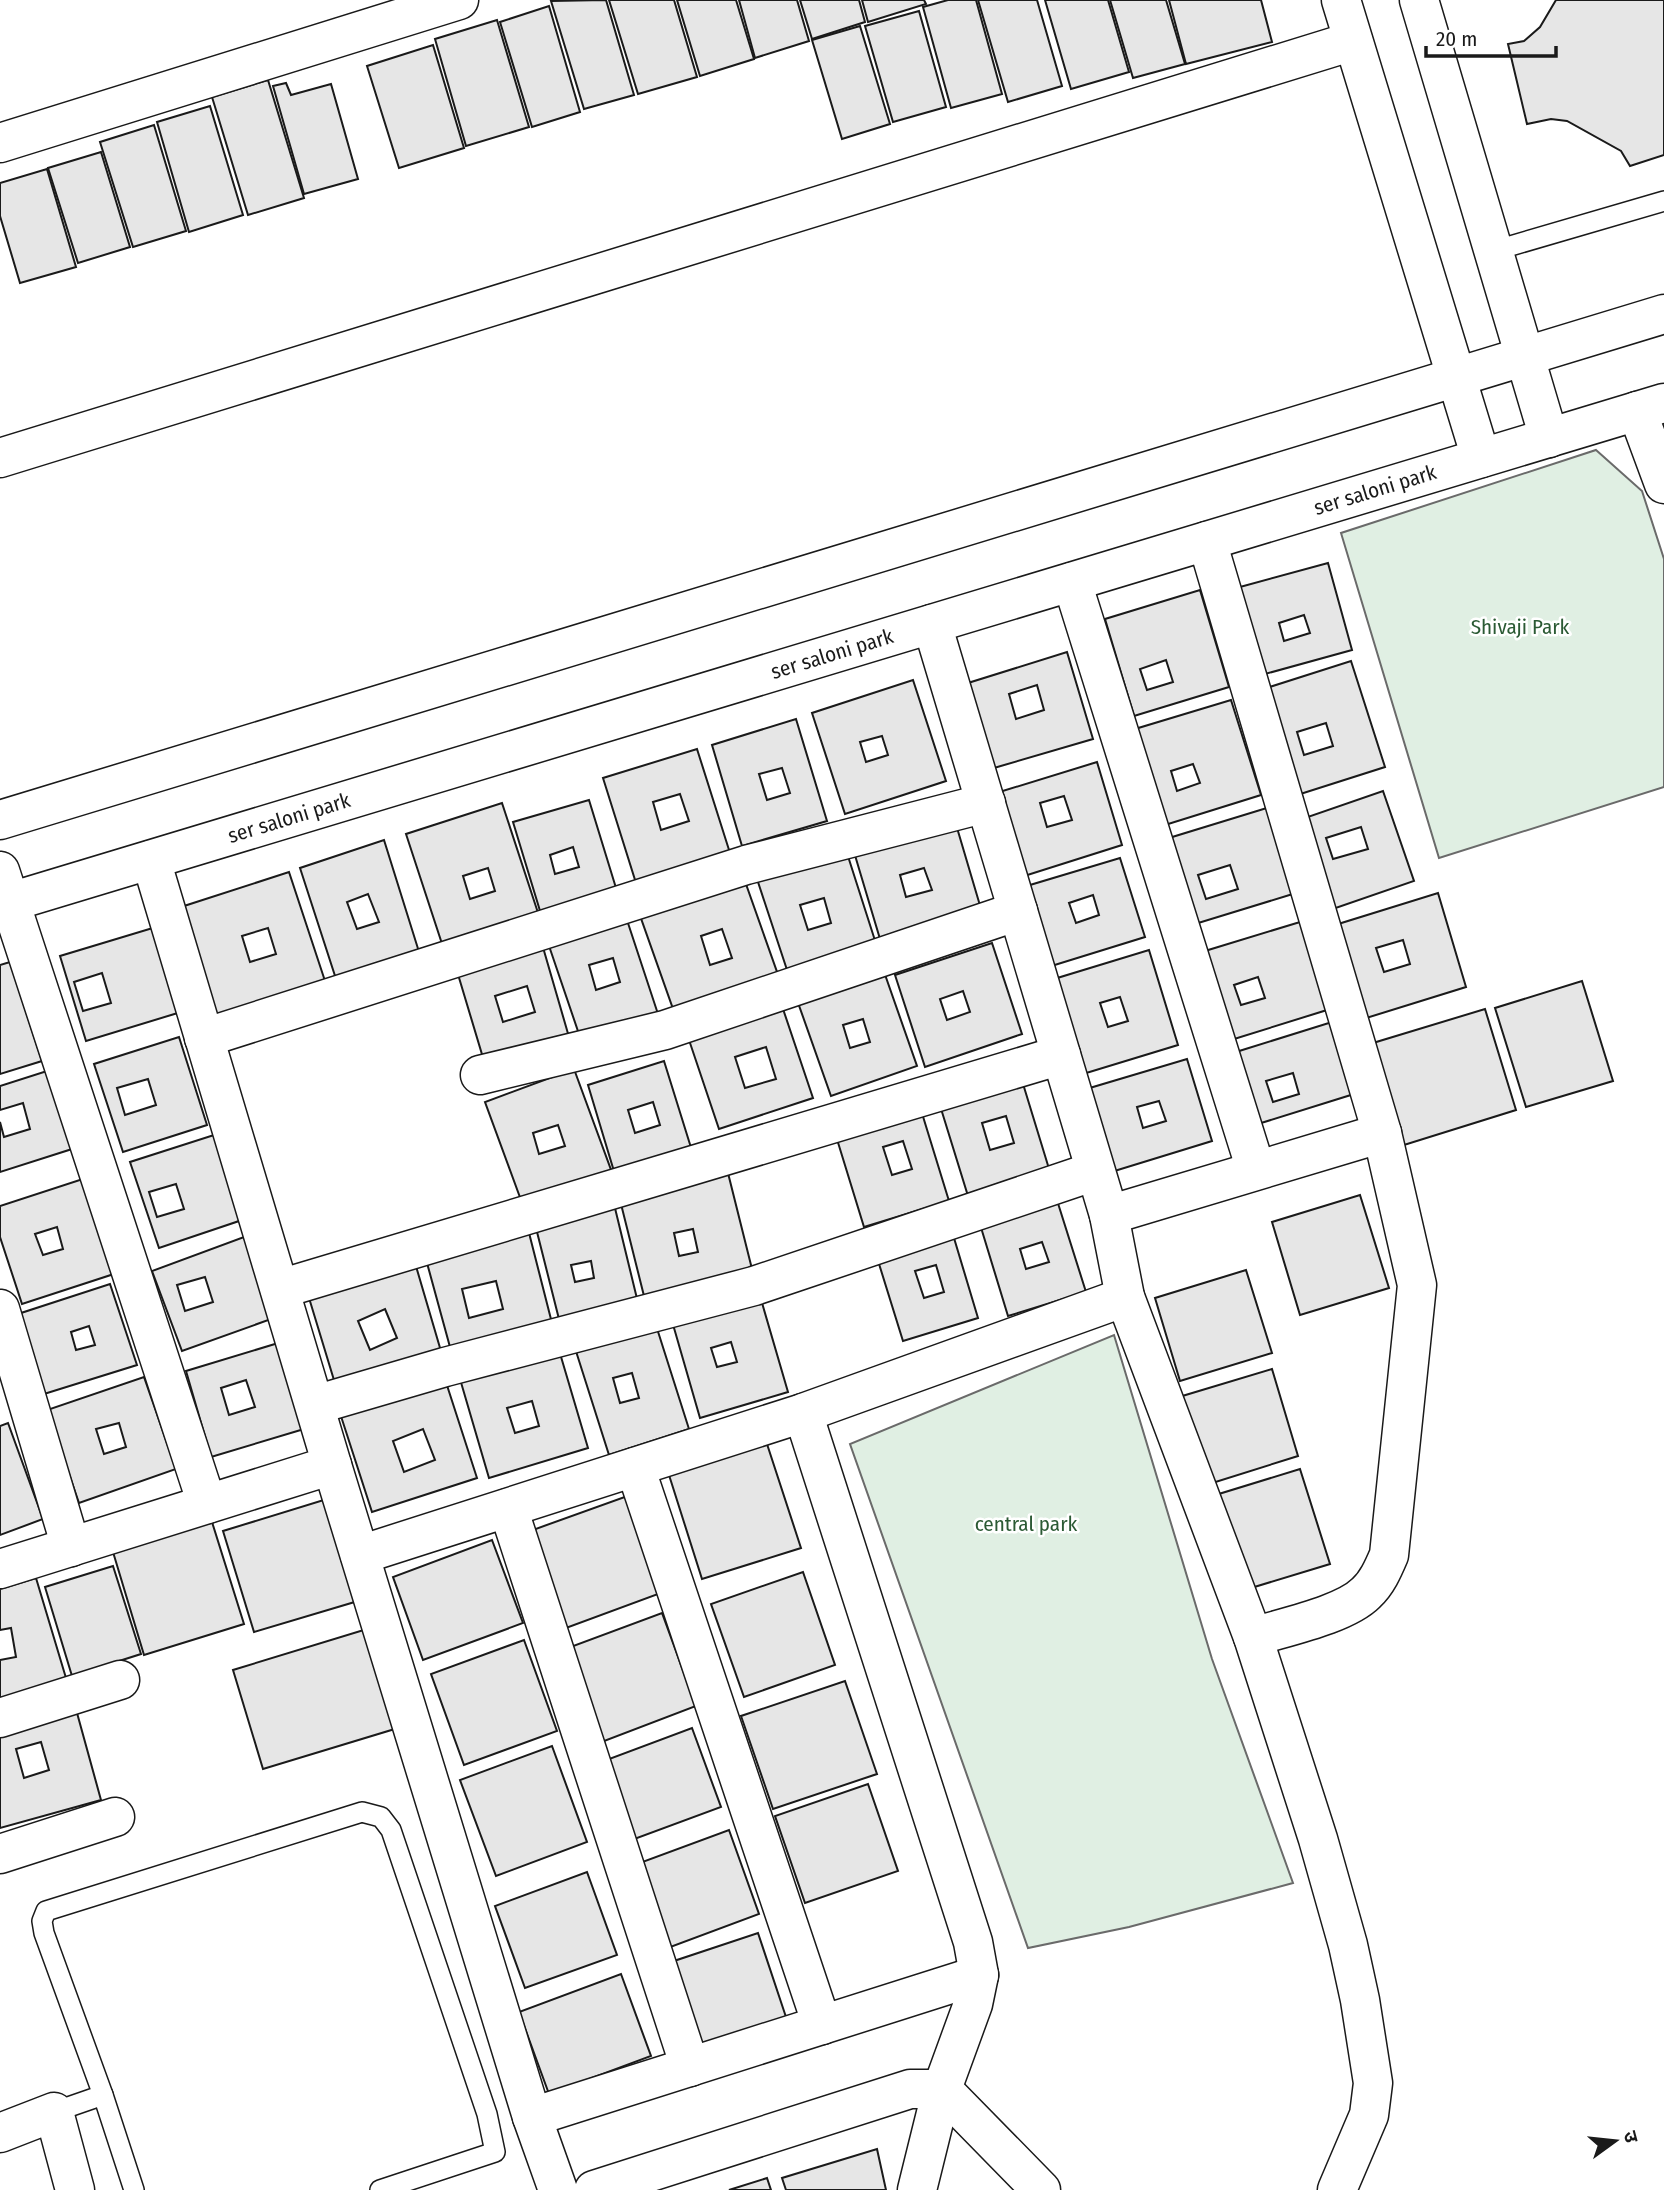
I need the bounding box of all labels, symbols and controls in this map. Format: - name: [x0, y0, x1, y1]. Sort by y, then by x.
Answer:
- scale bar: [1426, 14, 1556, 58]
- text: 20 m: [1436, 26, 1477, 52]
- street label: ser saloni park: [1311, 459, 1440, 521]
- park label: Shivaji Park: [1471, 614, 1570, 640]
- street label: ser saloni park: [768, 623, 897, 685]
- street label: ser saloni park: [225, 787, 354, 849]
- park label: central park: [975, 1511, 1077, 1537]
- north arrow: [1580, 2106, 1650, 2176]
- text: उ: [1618, 2128, 1644, 2146]

